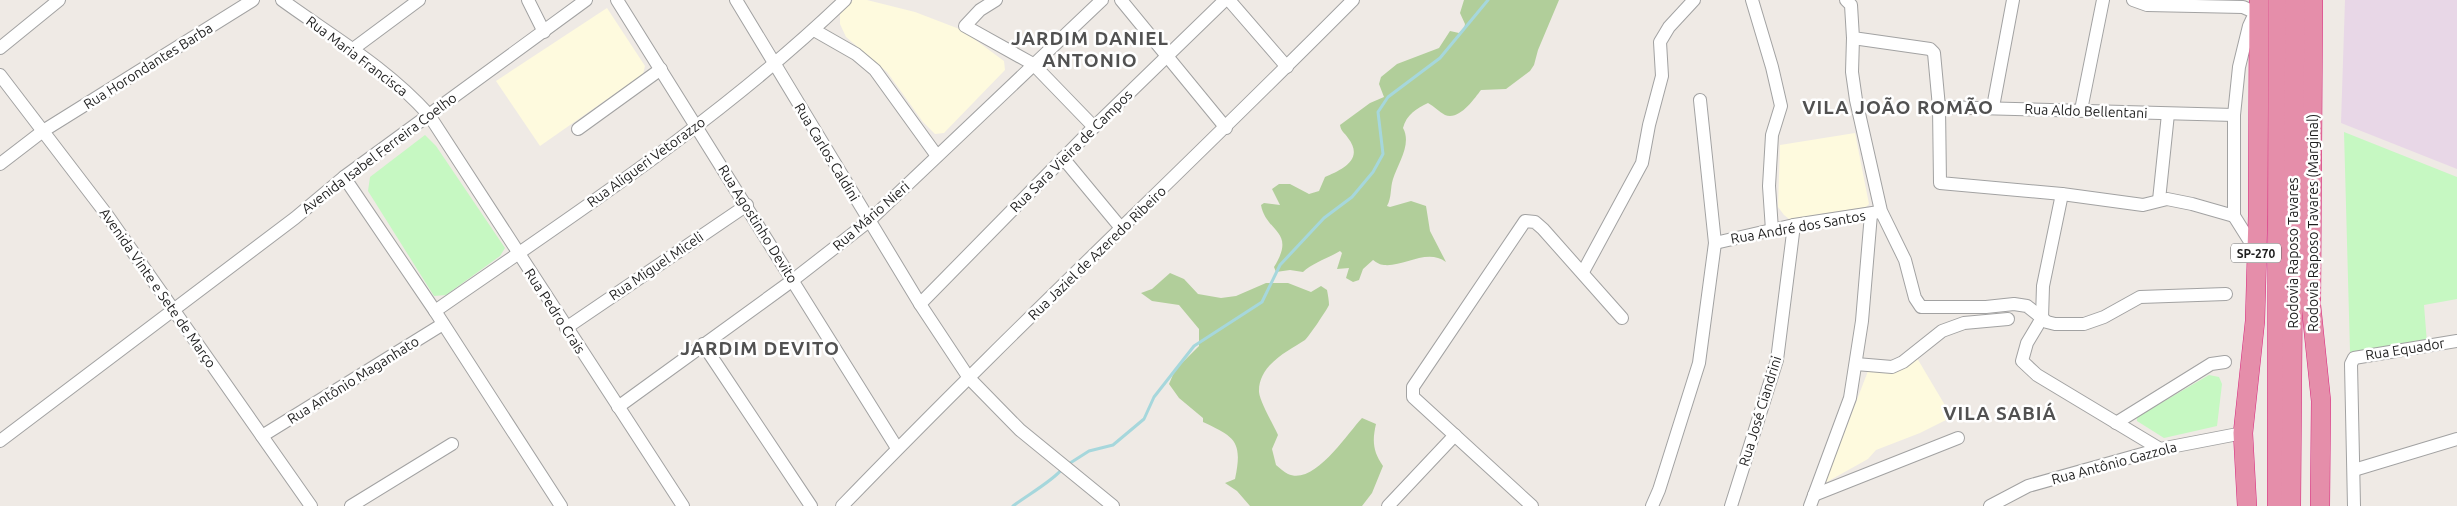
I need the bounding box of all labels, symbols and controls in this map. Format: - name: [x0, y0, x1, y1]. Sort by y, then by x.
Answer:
- street label: Rua Maria Francisca: [303, 13, 411, 99]
- street label: Rua Horondantes Barba: [81, 20, 215, 112]
- district label: JARDIM DANIEL ANTONIO: [1011, 27, 1169, 71]
- street label: Rua Sara Vieira de Campos: [1007, 87, 1135, 215]
- street label: Avenida Isabel Ferreira Coelho: [298, 89, 460, 217]
- district label: VILA JOÃO ROMÃO: [1802, 96, 1994, 118]
- street label: Rua Carlos Caldini: [791, 100, 863, 204]
- street label: Rua Aldo Bellentani: [2024, 101, 2148, 121]
- street label: Rua Aligueri Vetorazzo: [584, 114, 708, 210]
- street label: Rodovia Raposo Tavares (Marginal): [2305, 114, 2321, 332]
- street label: Rua Agostinho Devito: [715, 162, 801, 286]
- street label: Rodovia Raposo Tavares: [2285, 177, 2301, 329]
- street label: Rua Mário Nieri: [829, 178, 913, 254]
- street label: Rua Jaziel de Azeredo Ribeiro: [1025, 183, 1169, 323]
- street label: Avenida Vinte e Sete de Março: [97, 205, 219, 371]
- street label: Rua André dos Santos: [1729, 207, 1867, 247]
- street label: Rua Miguel Miceli: [606, 229, 706, 303]
- road number: SP-270: [2231, 244, 2281, 262]
- street label: Rua Pedro Crais: [522, 265, 588, 357]
- street label: Rua Antônio Maganhato: [284, 333, 422, 427]
- street label: Rua Equador: [2364, 335, 2446, 363]
- district label: JARDIM DEVITO: [680, 337, 840, 359]
- street label: Rua José Ciandrini: [1736, 354, 1784, 468]
- district label: VILA SABIÁ: [1943, 402, 2057, 424]
- street label: Rua Antônio Gazzola: [2050, 439, 2178, 487]

